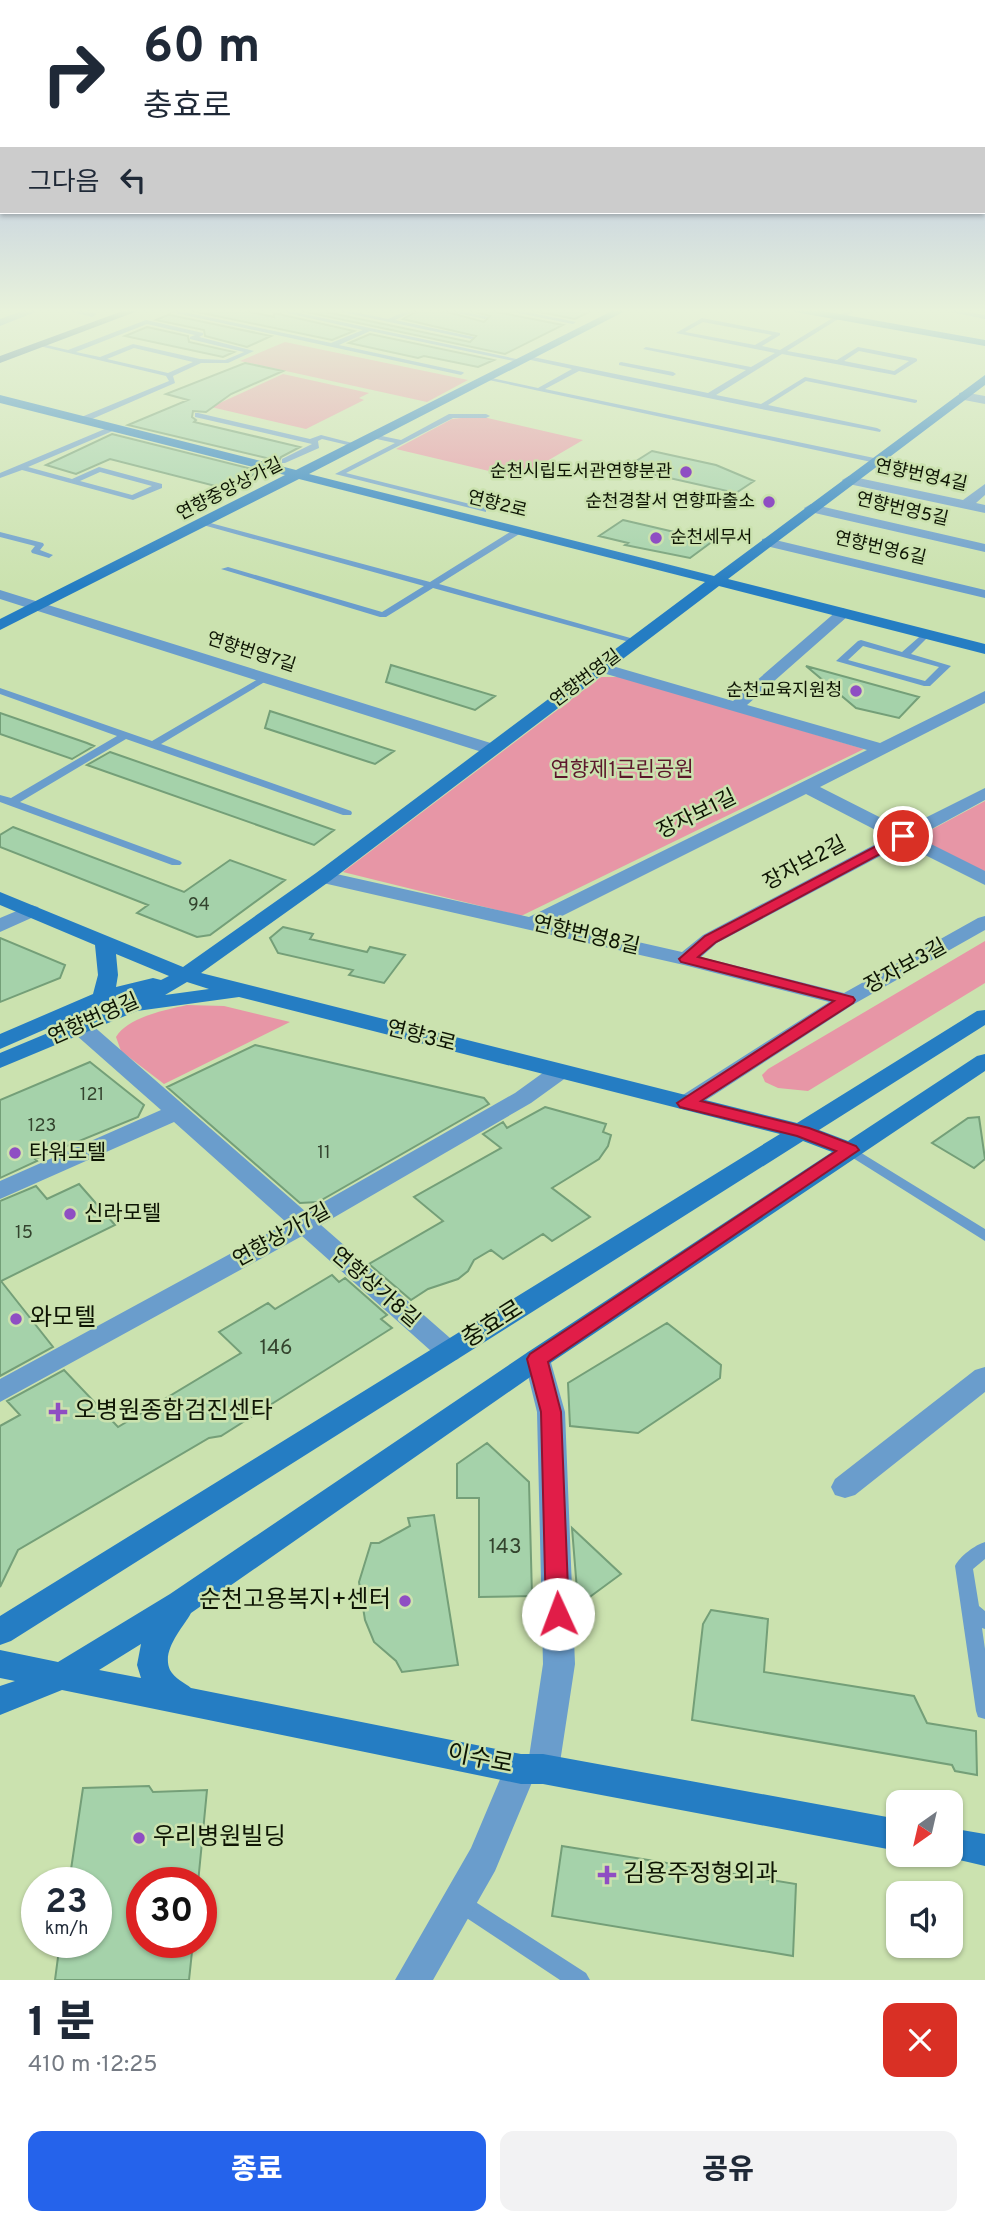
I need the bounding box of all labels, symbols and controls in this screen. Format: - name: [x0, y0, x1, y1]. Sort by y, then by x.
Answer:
- text: 60 m: [143, 18, 261, 80]
- icon: right: [28, 28, 119, 119]
- text: 충효로: [143, 88, 231, 128]
- icon: left: [114, 161, 152, 199]
- text: 그다음: [28, 167, 100, 200]
- street label: 연향중앙상가길: [173, 453, 287, 527]
- street label: 연향번영4길: [873, 455, 969, 497]
- place label: 순천시립도서관연향분관: [490, 461, 672, 484]
- marker: 순천시립도서관연향분관: [678, 464, 694, 480]
- street label: 연향2로: [465, 486, 529, 524]
- street label: 연향번영5길: [854, 488, 950, 532]
- place label: 순천경찰서 연향파출소: [585, 491, 755, 514]
- marker: 순천경찰서 연향파출소: [761, 494, 777, 510]
- place label: 순천세무서: [670, 527, 753, 550]
- street label: 연향번영6길: [832, 527, 928, 571]
- marker: 순천세무서: [648, 530, 664, 546]
- street label: 연향번영7길: [204, 628, 298, 678]
- street label: 연향번영길: [546, 645, 626, 713]
- place label: 순천교육지원청: [726, 680, 842, 703]
- marker: 순천교육지원청: [848, 683, 864, 699]
- park label: 연향제1근린공원: [550, 757, 694, 784]
- street label: 장자보1길: [653, 784, 741, 846]
- pin: [873, 806, 933, 866]
- icon: arrive: [884, 817, 922, 855]
- street label: 장자보2길: [759, 831, 851, 897]
- house number: 94: [188, 894, 210, 917]
- street label: 연향번영8길: [530, 911, 642, 961]
- street label: 장자보3길: [860, 933, 952, 1001]
- street label: 연향번영길: [44, 988, 144, 1052]
- street label: 연향3로: [383, 1015, 459, 1059]
- house number: 121: [80, 1084, 104, 1107]
- house number: 123: [28, 1115, 56, 1138]
- place label: 타워모텔: [29, 1140, 106, 1167]
- house number: 11: [317, 1142, 331, 1165]
- marker: 타워모텔: [7, 1145, 23, 1161]
- street label: 연향상가7길: [228, 1198, 336, 1274]
- place label: 신라모텔: [84, 1201, 161, 1228]
- marker: 신라모텔: [62, 1206, 78, 1222]
- house number: 15: [15, 1222, 33, 1245]
- street label: 연향상가8길: [325, 1242, 425, 1334]
- street label: 충효로: [457, 1295, 529, 1355]
- place label: 와모텔: [30, 1304, 96, 1334]
- marker: 와모텔: [8, 1311, 24, 1327]
- house number: 146: [260, 1335, 293, 1362]
- place label: 오병원종합검진센타: [74, 1397, 273, 1427]
- marker: 오병원종합검진센타: [48, 1402, 68, 1422]
- house number: 143: [488, 1534, 522, 1561]
- position arrow: [521, 1577, 595, 1651]
- place label: 순천고용복지+센터: [199, 1586, 391, 1616]
- marker: 순천고용복지+센터: [397, 1593, 413, 1609]
- street label: 이수로: [445, 1739, 515, 1781]
- north arrow: [886, 1790, 962, 1867]
- map controls: [886, 1790, 963, 1958]
- place label: 우리병원빌딩: [153, 1823, 285, 1853]
- marker: 우리병원빌딩: [131, 1830, 147, 1846]
- place label: 김용주정형외과: [623, 1860, 778, 1890]
- marker: 김용주정형외과: [597, 1865, 617, 1885]
- speed limit sign: 30: [126, 1867, 217, 1958]
- text: 23: [45, 1881, 88, 1925]
- button: sound: [886, 1881, 963, 1958]
- text: km/h: [45, 1918, 88, 1941]
- text: 1 분: [28, 1998, 95, 2051]
- button: close: [883, 2003, 957, 2077]
- text: 410 m · 12:25: [28, 2051, 158, 2080]
- button: 종료: [28, 2131, 486, 2211]
- button: 공유: [500, 2131, 957, 2211]

